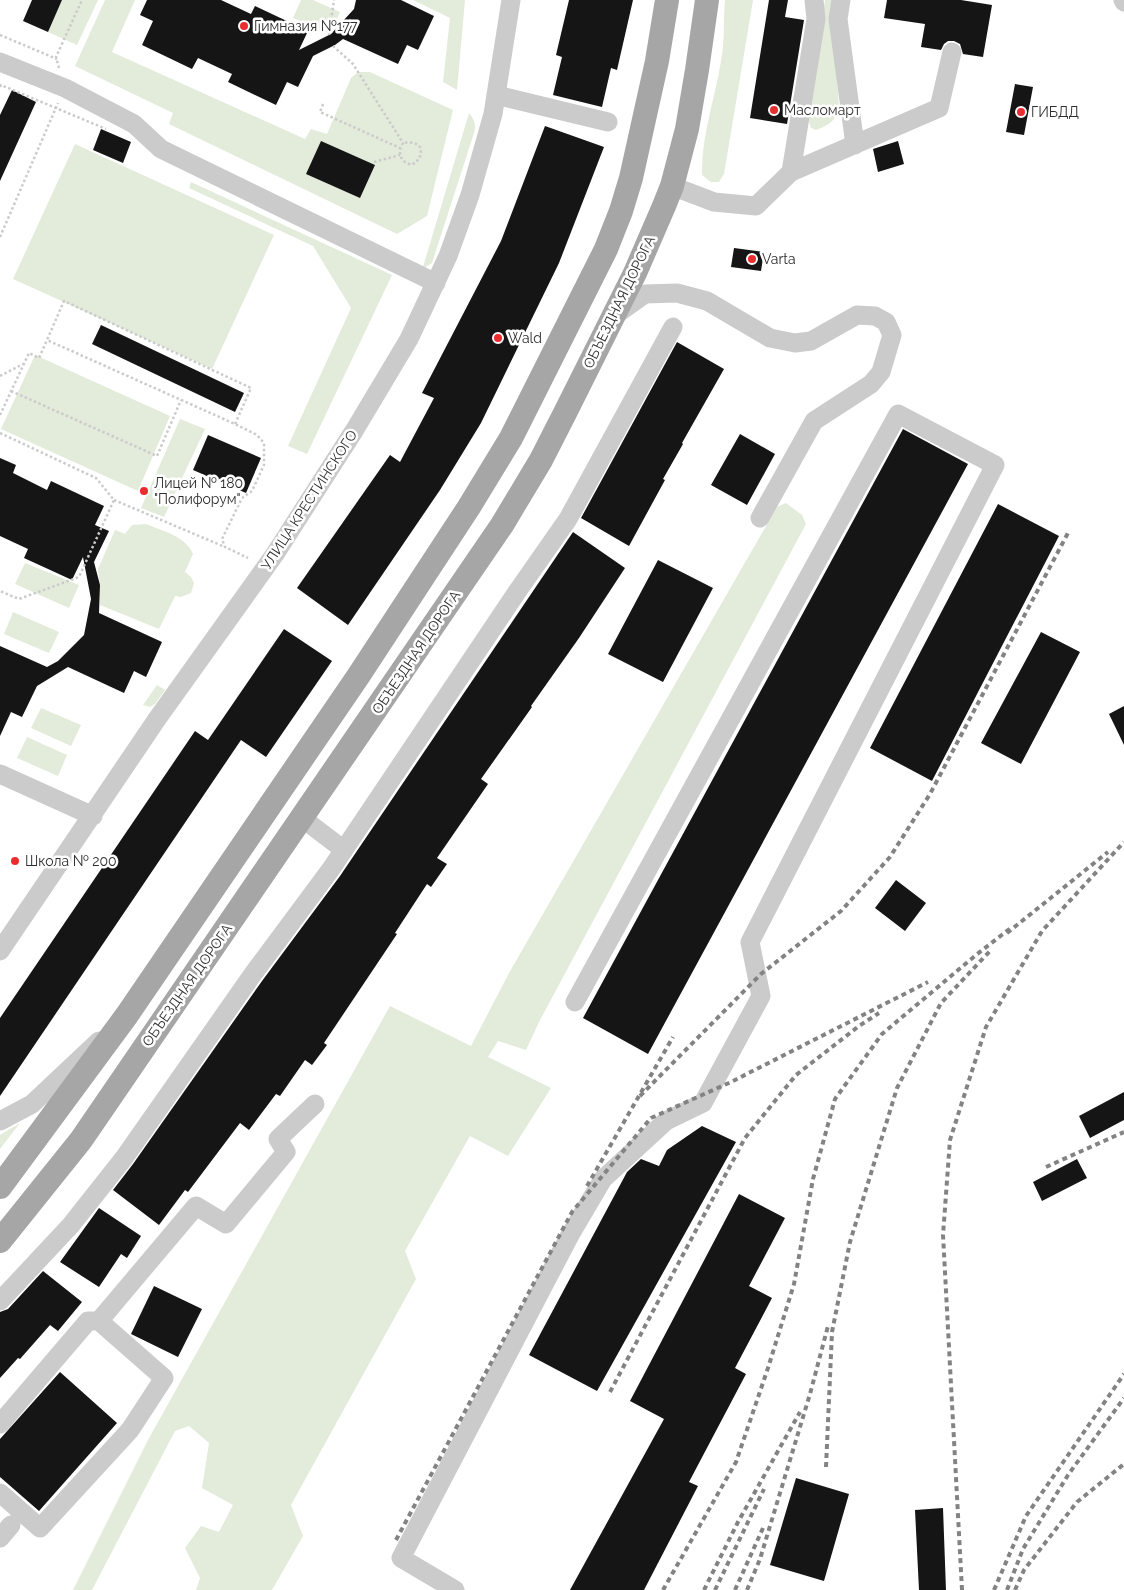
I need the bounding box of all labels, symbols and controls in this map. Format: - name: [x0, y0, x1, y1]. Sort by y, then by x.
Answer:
- place label: Гимназия №177: [254, 18, 358, 34]
- marker: Гимназия №177: [238, 20, 250, 32]
- place label: Масломарт: [784, 102, 861, 118]
- marker: Масломарт: [768, 104, 780, 116]
- place label: ГИБДД: [1031, 104, 1079, 120]
- marker: ГИБДД: [1015, 106, 1027, 118]
- street label: ОБЪЕЗДНАЯ ДОРОГА: [580, 233, 658, 371]
- place label: Varta: [762, 251, 796, 267]
- marker: Varta: [746, 253, 758, 265]
- place label: Wald: [508, 330, 542, 346]
- marker: Wald: [492, 332, 504, 344]
- street label: УЛИЦА КРЕСТИНСКОГО: [258, 427, 360, 573]
- place label: Лицей № 180 "Полифорум": [154, 475, 243, 507]
- marker: Лицей № 180 "Полифорум": [138, 485, 150, 497]
- street label: ОБЪЕЗДНАЯ ДОРОГА: [369, 587, 464, 717]
- place label: Школа № 200: [25, 853, 117, 869]
- marker: Школа № 200: [9, 855, 21, 867]
- street label: ОБЪЕЗДНАЯ ДОРОГА: [139, 920, 236, 1049]

